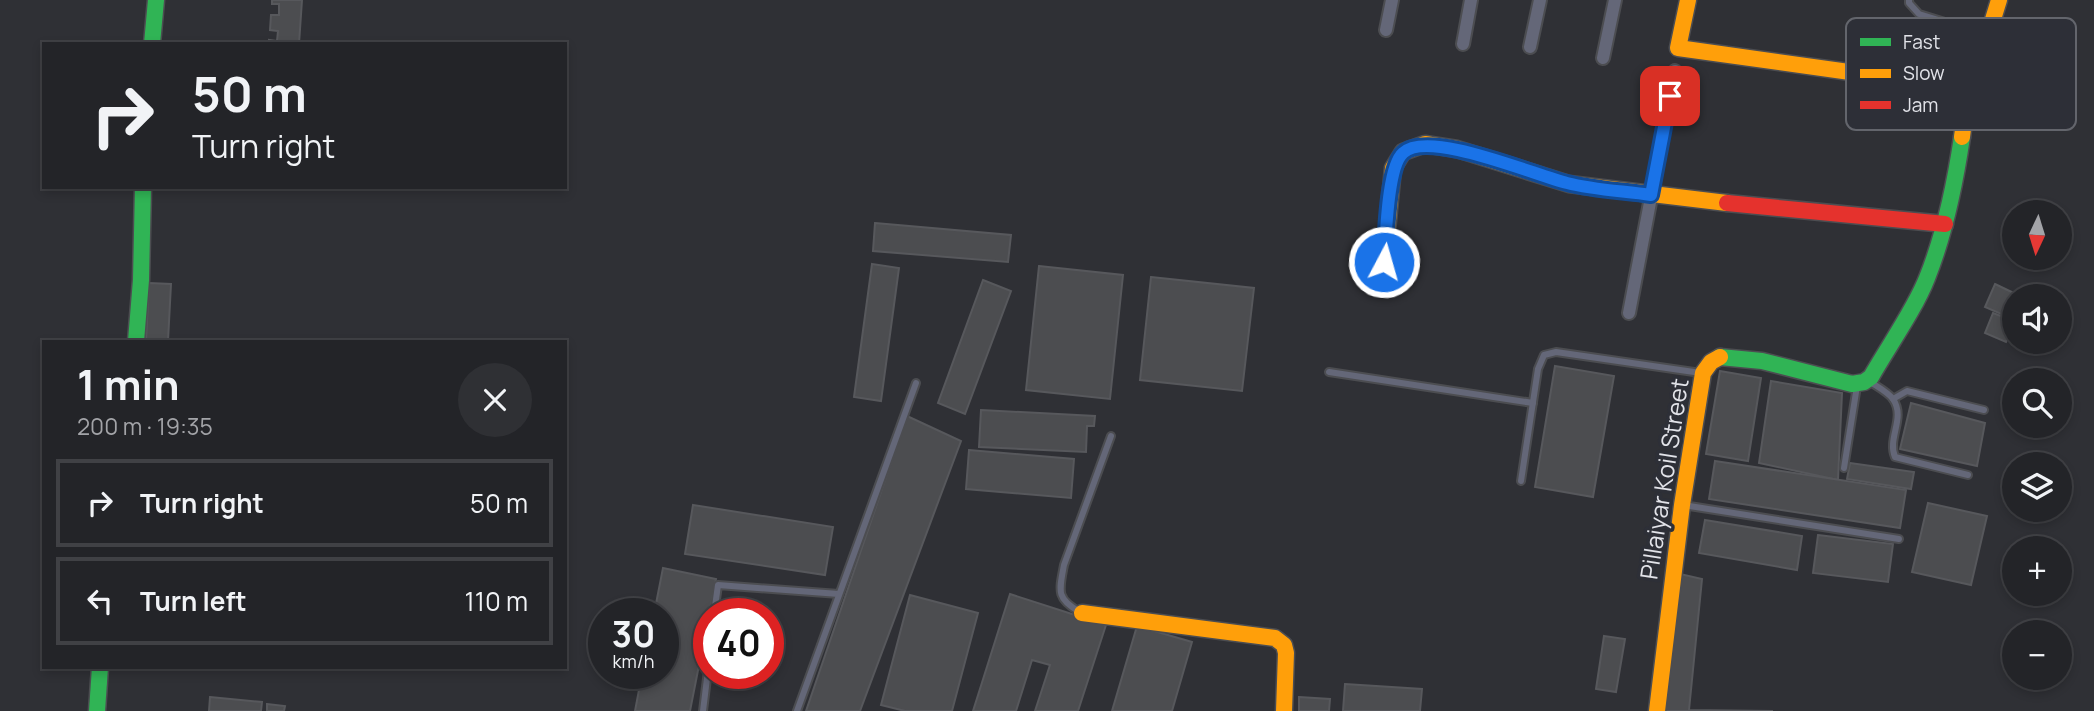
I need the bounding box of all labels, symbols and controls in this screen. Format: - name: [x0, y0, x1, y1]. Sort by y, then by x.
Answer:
- legend: [1846, 18, 2076, 130]
- text: Fast: [1903, 29, 1940, 55]
- text: 50 m: [192, 60, 307, 127]
- text: Slow: [1903, 60, 1945, 86]
- pin: [1640, 66, 1700, 126]
- icon: right: [77, 70, 168, 161]
- icon: arrive: [1651, 77, 1689, 115]
- text: Jam: [1903, 92, 1938, 118]
- text: Turn right: [192, 124, 335, 168]
- north arrow: [2002, 200, 2072, 270]
- map controls: [2002, 200, 2072, 690]
- position arrow: [1347, 225, 1421, 299]
- button: sound: [2002, 284, 2072, 354]
- text: 1 min: [77, 355, 180, 413]
- button: close: [458, 363, 532, 437]
- button: search: [2002, 368, 2072, 438]
- street label: Pillaiyar Koil Street: [1631, 376, 1696, 582]
- text: 200 m · 19:35: [77, 410, 213, 442]
- button: layers: [2002, 452, 2072, 522]
- icon: right: [81, 484, 119, 522]
- text: Turn right: [140, 485, 264, 521]
- text: 50 m: [470, 485, 528, 521]
- button: +: [2002, 536, 2072, 606]
- icon: left: [81, 582, 119, 620]
- text: Turn left: [140, 583, 247, 619]
- text: 110 m: [465, 583, 528, 619]
- speed limit sign: 40: [693, 598, 784, 689]
- text: 30: [612, 610, 655, 658]
- button: −: [2002, 620, 2072, 690]
- text: km/h: [613, 649, 654, 673]

